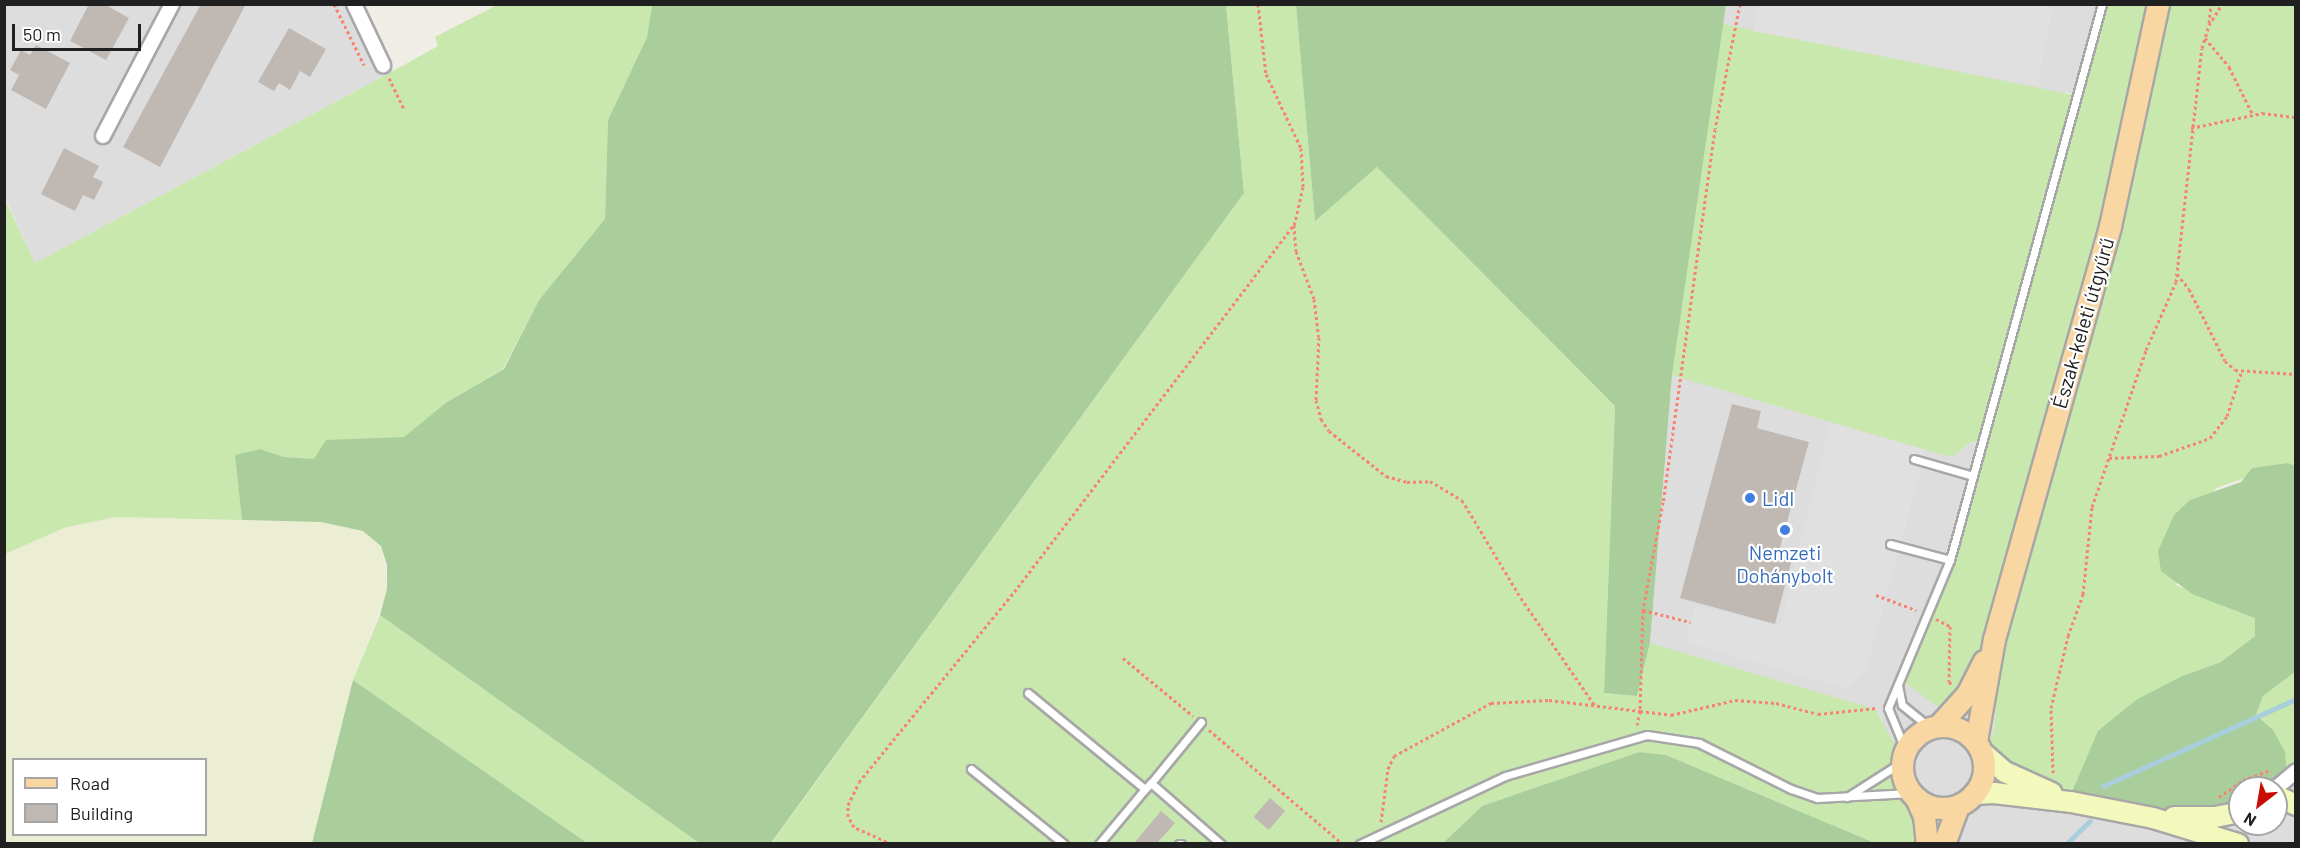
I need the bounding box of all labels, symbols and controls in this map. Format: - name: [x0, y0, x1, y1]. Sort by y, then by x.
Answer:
- scale bar: [15, 12, 144, 50]
- text: 50 m: [23, 23, 61, 45]
- street label: Észak-keleti útgyűrű: [2047, 235, 2119, 411]
- place label: Lidl: [1762, 486, 1794, 510]
- marker: Lidl: [1743, 491, 1757, 505]
- marker: Nemzeti Dohánybolt: [1778, 523, 1792, 537]
- place label: Nemzeti Dohánybolt: [1736, 540, 1834, 587]
- legend: [12, 758, 207, 836]
- text: Road: [70, 772, 110, 794]
- north arrow: [2228, 776, 2288, 836]
- text: Building: [70, 802, 133, 824]
- text: N: [2240, 809, 2259, 831]

